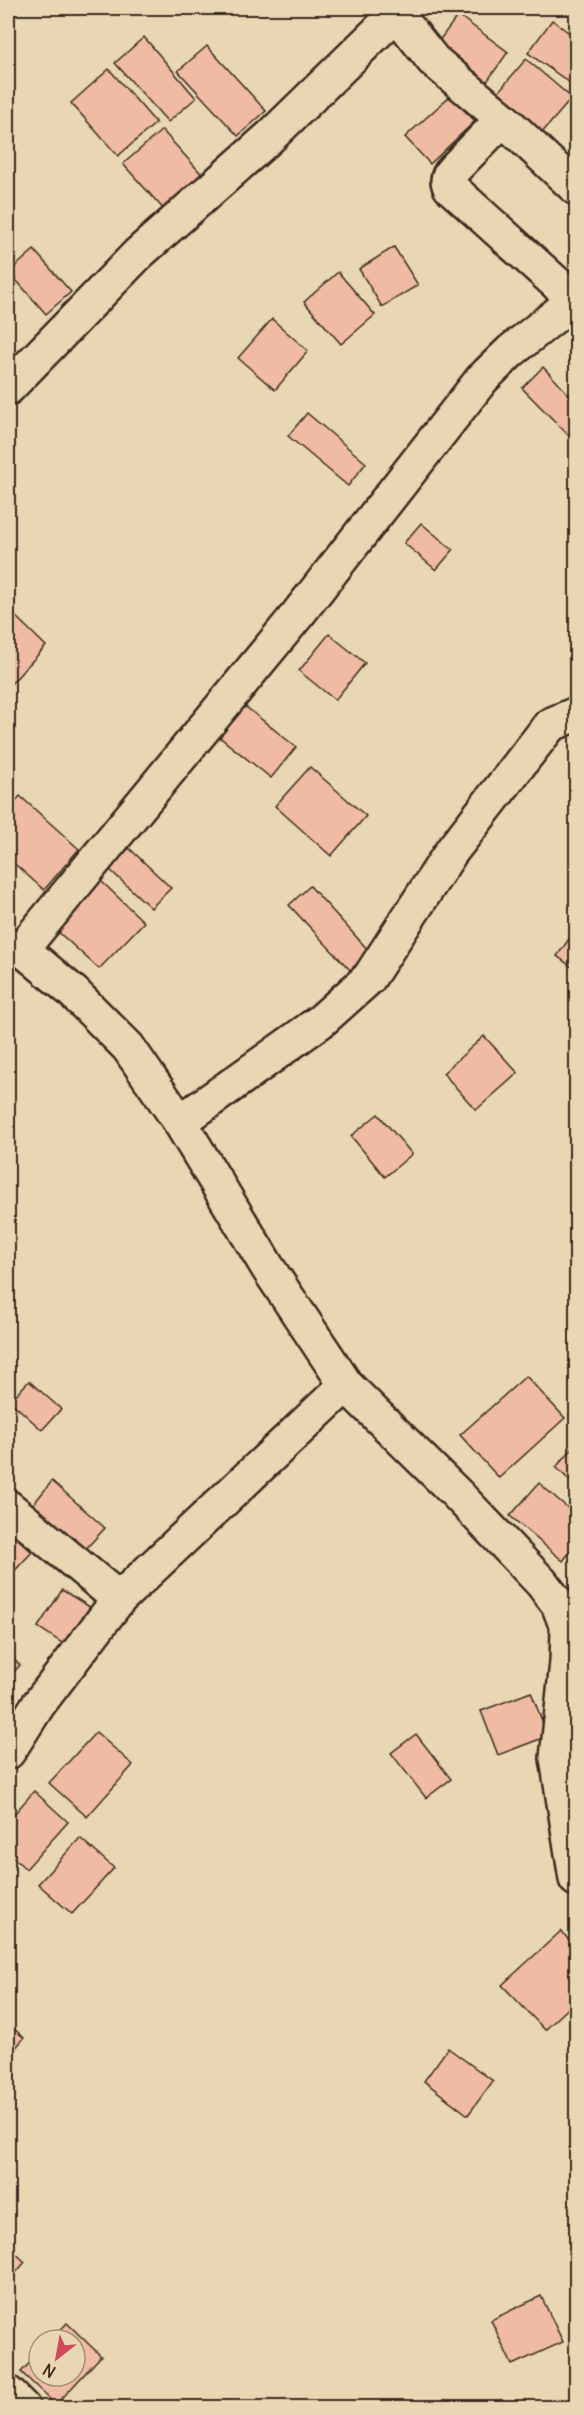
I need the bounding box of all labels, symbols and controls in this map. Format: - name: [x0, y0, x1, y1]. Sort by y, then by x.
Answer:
- north arrow: [27, 2328, 87, 2388]
- text: N: [39, 2359, 59, 2382]

